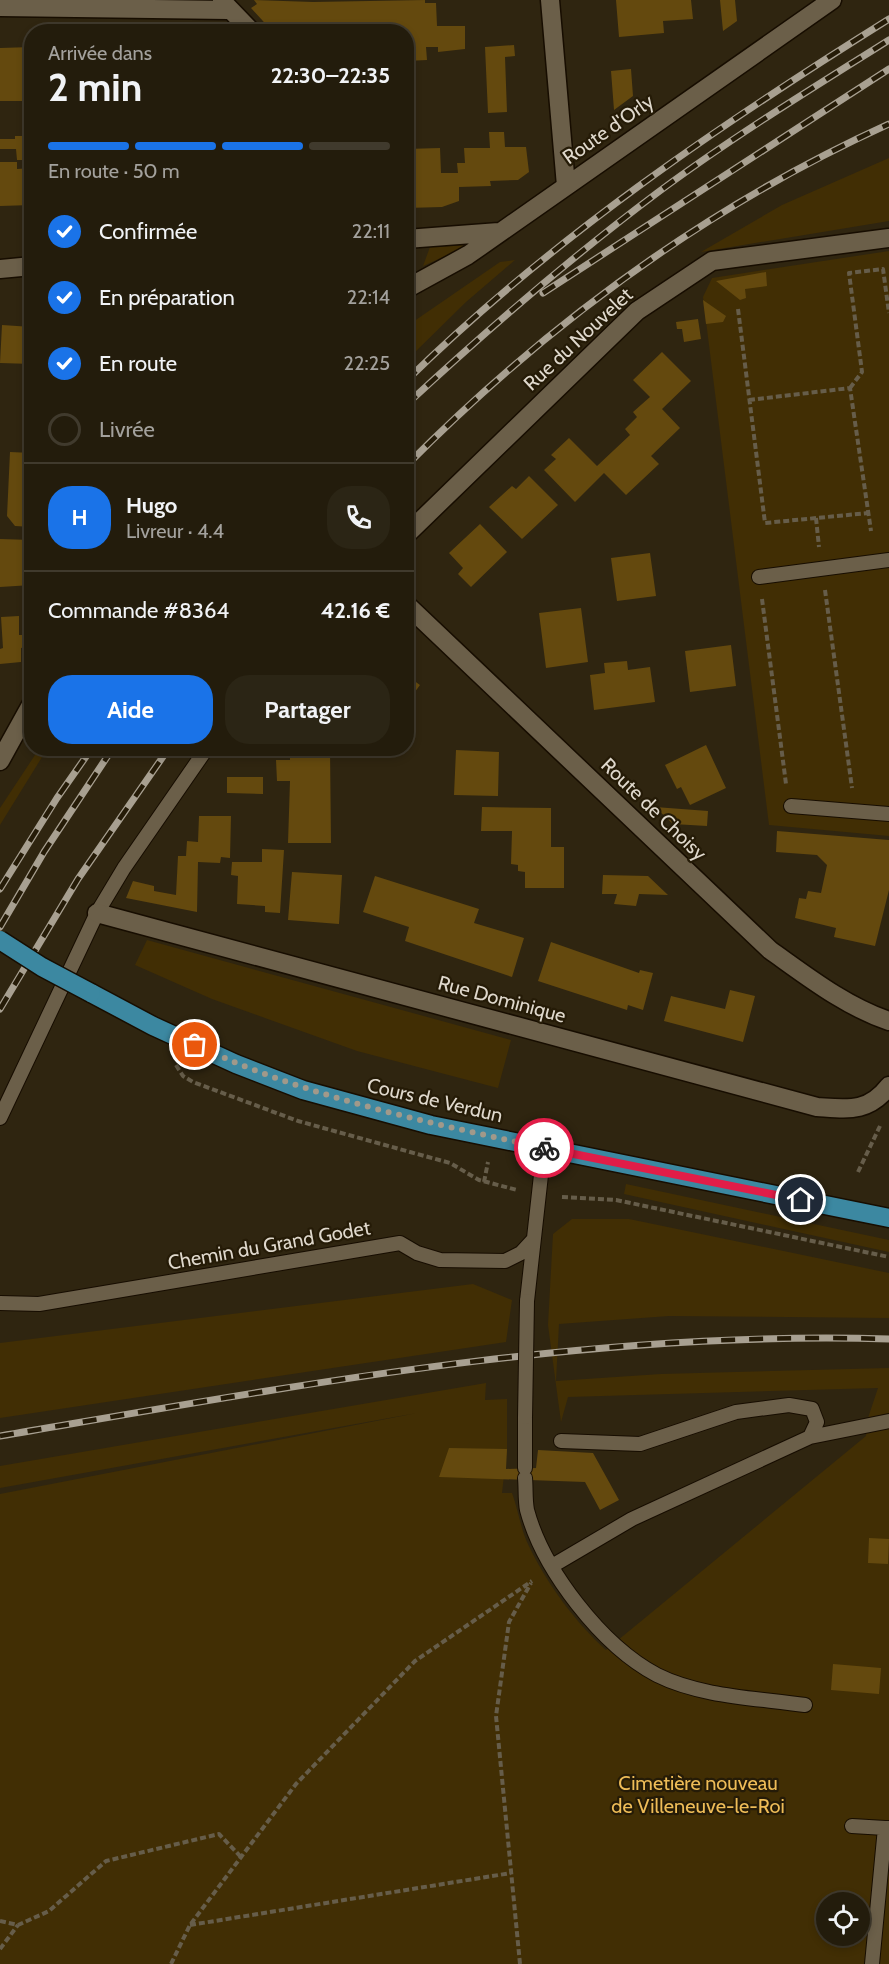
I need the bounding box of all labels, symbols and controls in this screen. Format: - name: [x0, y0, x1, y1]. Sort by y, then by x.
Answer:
- text: Arrivée dans: [48, 41, 152, 65]
- text: 22:30–22:35: [271, 62, 390, 89]
- text: 2 min: [48, 63, 142, 111]
- street label: Route d'Orly: [558, 89, 658, 169]
- text: En route · 50 m: [48, 159, 180, 183]
- icon: check: [48, 215, 81, 248]
- text: Confirmée: [99, 218, 197, 245]
- text: 22:11: [352, 219, 390, 243]
- icon: check: [48, 281, 81, 314]
- street label: Rue du Nouvelet: [519, 282, 638, 395]
- text: En préparation: [99, 284, 235, 311]
- text: 22:14: [347, 285, 390, 309]
- icon: check: [48, 347, 81, 380]
- text: En route: [99, 350, 177, 377]
- text: 22:25: [344, 351, 390, 375]
- text: Livrée: [99, 416, 155, 443]
- button: phone: [327, 486, 390, 549]
- text: Hugo: [126, 492, 177, 519]
- text: H: [71, 504, 88, 531]
- text: Livreur · 4.4: [126, 519, 224, 543]
- text: Commande #8364: [48, 597, 229, 624]
- text: 42.16 €: [321, 597, 390, 624]
- button: Aide: [48, 675, 213, 744]
- button: Partager: [225, 675, 390, 744]
- street label: Route de Choisy: [596, 753, 712, 865]
- street label: Rue Dominique: [435, 970, 569, 1028]
- pin: [169, 1019, 220, 1070]
- icon: bag: [178, 1028, 211, 1061]
- street label: Cours de Verdun: [365, 1073, 505, 1127]
- courier: [514, 1118, 574, 1178]
- icon: bike: [528, 1132, 561, 1165]
- pin: [775, 1174, 826, 1225]
- icon: home: [784, 1183, 817, 1216]
- street label: Chemin du Grand Godet: [166, 1215, 372, 1275]
- park label: Cimetière nouveau de Villeneuve-le-Roi: [611, 1771, 785, 1818]
- map controls: [816, 1892, 870, 1946]
- button: locate: [816, 1892, 870, 1946]

